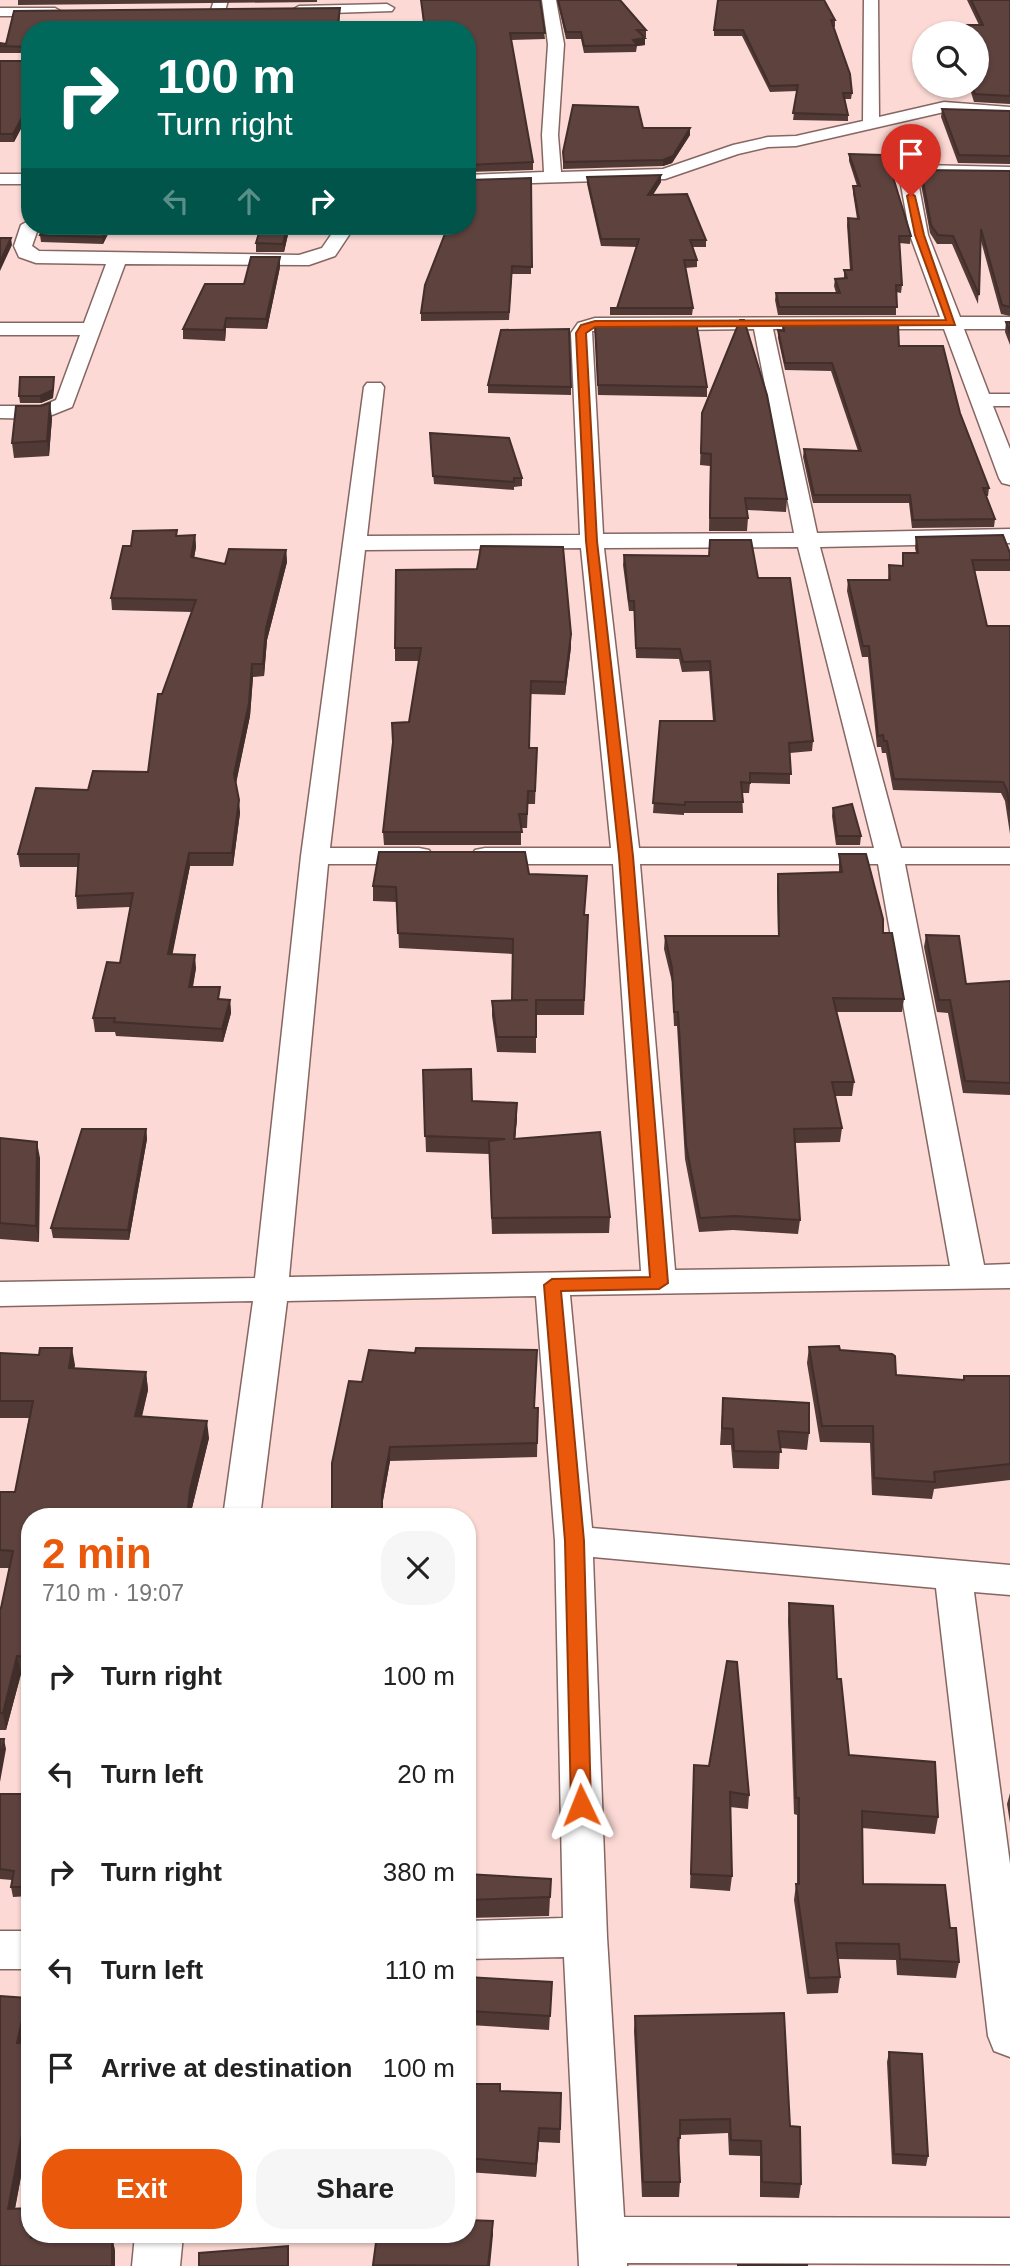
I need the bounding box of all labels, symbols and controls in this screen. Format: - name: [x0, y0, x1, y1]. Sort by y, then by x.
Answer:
- map controls: [912, 21, 989, 98]
- button: search: [912, 21, 989, 98]
- icon: right: [42, 49, 133, 140]
- text: 100 m: [157, 49, 296, 103]
- text: Turn right: [157, 106, 293, 142]
- pin: [881, 124, 941, 196]
- icon: arrive: [892, 135, 930, 173]
- icon: left: [157, 182, 195, 220]
- icon: ahead: [230, 182, 268, 220]
- icon: right: [303, 182, 341, 220]
- text: 2 min: [42, 1530, 152, 1577]
- button: close: [381, 1531, 455, 1605]
- text: 710 m · 19:07: [42, 1580, 184, 1606]
- icon: right: [42, 1657, 80, 1695]
- text: Turn right: [101, 1661, 222, 1691]
- text: 100 m: [383, 1661, 455, 1691]
- icon: left: [42, 1755, 80, 1793]
- text: Turn left: [101, 1759, 203, 1789]
- text: 20 m: [397, 1759, 455, 1789]
- position arrow: [544, 1768, 618, 1842]
- icon: right: [42, 1853, 80, 1891]
- text: Turn right: [101, 1857, 222, 1887]
- text: 380 m: [383, 1857, 455, 1887]
- icon: left: [42, 1951, 80, 1989]
- text: Turn left: [101, 1955, 203, 1985]
- text: 110 m: [385, 1955, 455, 1985]
- icon: arrive: [42, 2049, 80, 2087]
- text: Arrive at destination: [101, 2053, 352, 2083]
- text: 100 m: [383, 2053, 455, 2083]
- button: Exit: [42, 2149, 242, 2229]
- button: Share: [256, 2149, 455, 2229]

